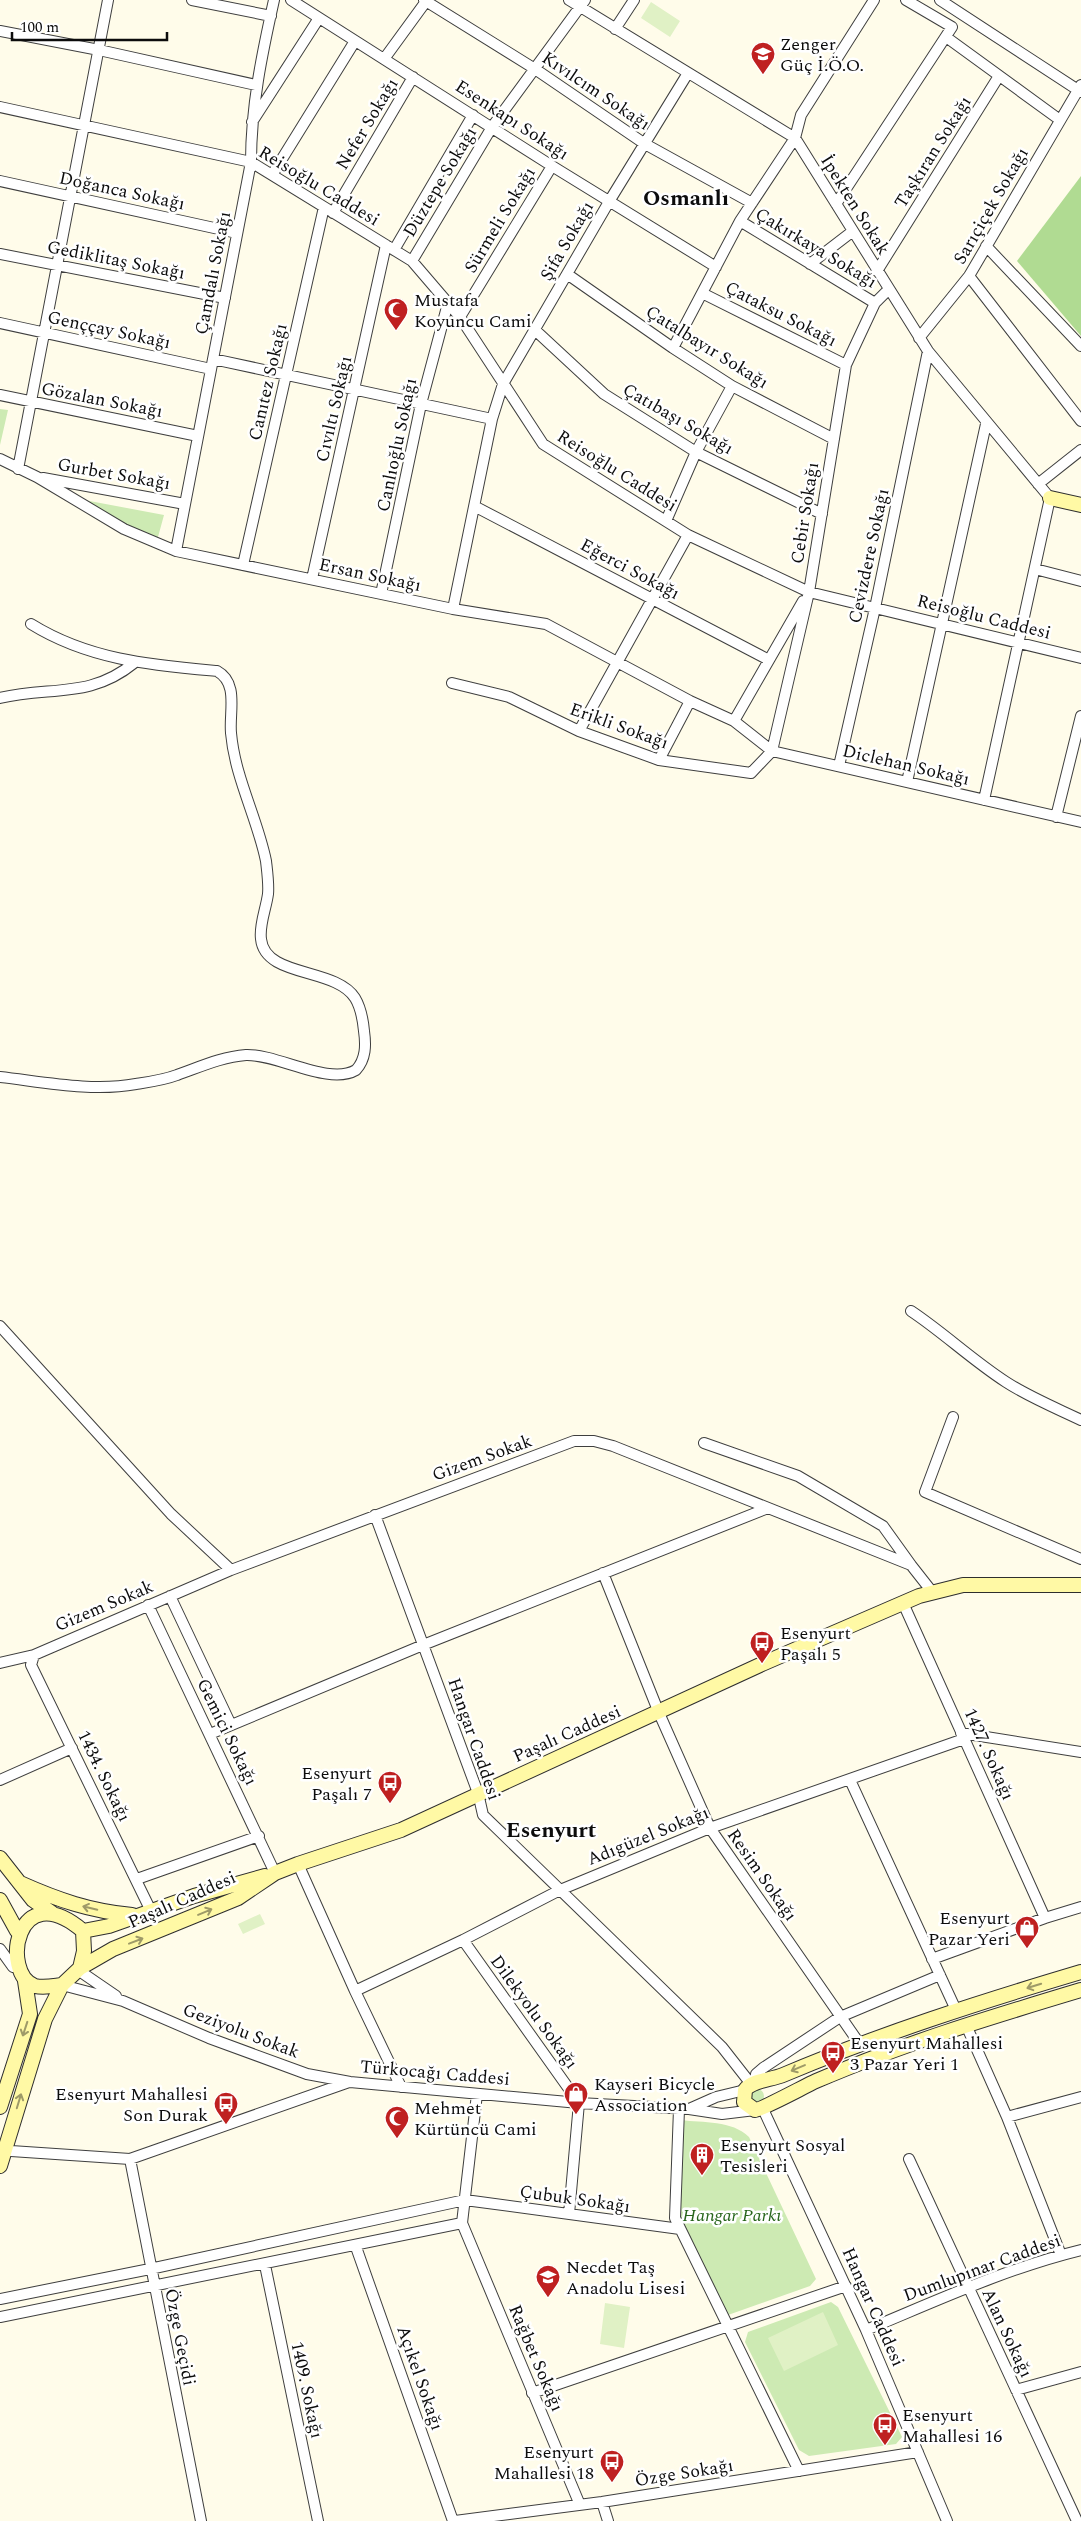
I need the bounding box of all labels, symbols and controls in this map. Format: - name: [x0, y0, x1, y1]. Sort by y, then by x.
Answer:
- scale bar: [12, 10, 168, 42]
- text: 100 m: [20, 16, 59, 39]
- place label: Zenger Güç İ.Ö.O.: [780, 31, 864, 79]
- school or university icon: Zenger Güç İ.Ö.O.: [750, 41, 776, 75]
- street label: Kıvılcım Sokağı: [536, 45, 656, 137]
- street label: Nefer Sokağı: [329, 73, 405, 175]
- street label: Esenkapı Sokağı: [450, 73, 574, 167]
- street label: Taşkıran Sokağı: [888, 91, 978, 213]
- street label: Düztepe Sokağı: [396, 122, 484, 242]
- street label: Reisoğlu Caddesi: [253, 139, 385, 233]
- street label: Sarıçiçek Sokağı: [947, 142, 1035, 270]
- street label: İpekten Sokak: [813, 150, 897, 260]
- street label: Sürmeli Sokağı: [458, 162, 542, 278]
- street label: Doğanca Sokağı: [57, 164, 187, 218]
- district label: Osmanlı: [643, 182, 729, 215]
- street label: Şifa Sokağı: [533, 196, 601, 286]
- street label: Çakırkaya Sokağı: [750, 201, 882, 295]
- street label: Çamdalı Sokağı: [188, 209, 238, 337]
- street label: Gediklitaş Sokağı: [45, 233, 187, 287]
- street label: Çataksu Sokağı: [720, 274, 842, 354]
- place label: Mustafa Koyuncu Cami: [414, 287, 532, 335]
- mosque icon: Mustafa Koyuncu Cami: [383, 297, 409, 331]
- street label: Çatalbayır Sokağı: [640, 298, 774, 396]
- street label: Genççay Sokağı: [45, 304, 173, 356]
- street label: Canıtez Sokağı: [241, 321, 295, 443]
- street label: Cıvıltı Sokağı: [309, 353, 359, 465]
- street label: Gözalan Sokağı: [39, 375, 165, 425]
- street label: Canlıoğlu Sokağı: [370, 376, 424, 514]
- street label: Çatıbaşı Sokağı: [617, 376, 739, 462]
- street label: Reisoğlu Caddesi: [552, 423, 682, 519]
- street label: Gurbet Sokağı: [55, 451, 173, 497]
- street label: Cebir Sokağı: [784, 460, 826, 566]
- street label: Cevizdere Sokağı: [842, 486, 896, 626]
- street label: Eğerci Sokağı: [575, 531, 685, 607]
- street label: Ersan Sokağı: [316, 551, 424, 599]
- street label: Reisoğlu Caddesi: [914, 587, 1054, 647]
- street label: Erikli Sokağı: [566, 696, 672, 756]
- street label: Diclehan Sokağı: [840, 737, 972, 793]
- street label: Gizem Sokak: [428, 1427, 536, 1489]
- street label: Gizem Sokak: [50, 1573, 158, 1639]
- place label: Esenyurt Paşalı 5: [780, 1620, 851, 1668]
- bus stop icon: Esenyurt Paşalı 5: [749, 1630, 775, 1664]
- street label: Gemici Sokağı: [189, 1674, 265, 1790]
- street label: Hangar Caddesi: [440, 1674, 508, 1804]
- street label: Paşalı Caddesi: [509, 1698, 625, 1770]
- street label: 1427. Sokağı: [957, 1703, 1021, 1805]
- street label: 1434. Sokağı: [70, 1726, 138, 1826]
- place label: Esenyurt Paşalı 7: [301, 1760, 372, 1808]
- bus stop icon: Esenyurt Paşalı 7: [377, 1770, 403, 1804]
- street label: Adıgüzel Sokağı: [583, 1799, 713, 1873]
- district label: Esenyurt: [506, 1814, 596, 1847]
- street label: Resim Sokağı: [720, 1823, 804, 1927]
- street label: Paşalı Caddesi: [124, 1864, 240, 1936]
- one-way arrow: [82, 1903, 98, 1912]
- place label: Esenyurt Pazar Yeri: [928, 1905, 1010, 1953]
- one-way arrow: [197, 1906, 212, 1916]
- shop icon: Esenyurt Pazar Yeri: [1014, 1915, 1040, 1949]
- one-way arrow: [128, 1936, 143, 1945]
- street label: Dilekyolu Sokağı: [483, 1949, 585, 2075]
- one-way arrow: [1027, 1982, 1043, 1991]
- street label: Geziyolu Sokak: [179, 1996, 303, 2066]
- one-way arrow: [20, 2021, 30, 2037]
- place label: Esenyurt Mahallesi 3 Pazar Yeri 1: [850, 2030, 1003, 2078]
- bus stop icon: Esenyurt Mahallesi 3 Pazar Yeri 1: [820, 2040, 846, 2074]
- street label: Türkocağı Caddesi: [359, 2053, 511, 2093]
- one-way arrow: [791, 2064, 806, 2074]
- place label: Kayseri Bicycle Association: [594, 2071, 715, 2119]
- place label: Esenyurt Mahallesi Son Durak: [55, 2081, 208, 2129]
- shop icon: Kayseri Bicycle Association: [563, 2081, 589, 2115]
- bus stop icon: Esenyurt Mahallesi Son Durak: [213, 2091, 239, 2125]
- one-way arrow: [14, 2094, 24, 2110]
- place label: Mehmet Kürtüncü Cami: [414, 2095, 537, 2143]
- mosque icon: Mehmet Kürtüncü Cami: [384, 2105, 410, 2139]
- place label: Esenyurt Sosyal Tesisleri: [720, 2132, 845, 2180]
- building icon: Esenyurt Sosyal Tesisleri: [689, 2142, 715, 2176]
- street label: Çubuk Sokağı: [518, 2178, 632, 2220]
- park label: Hangar Parkı: [682, 2202, 782, 2229]
- street label: Dumlupınar Caddesi: [900, 2227, 1064, 2309]
- street label: Hangar Caddesi: [835, 2243, 911, 2371]
- place label: Necdet Taş Anadolu Lisesi: [566, 2254, 685, 2302]
- school or university icon: Necdet Taş Anadolu Lisesi: [535, 2264, 561, 2298]
- street label: Alan Sokağı: [974, 2284, 1040, 2382]
- street label: Özge Geçidi: [157, 2286, 203, 2388]
- street label: Rağbet Sokağı: [501, 2300, 571, 2416]
- street label: Açıkel Sokağı: [389, 2322, 451, 2434]
- street label: 1409. Sokağı: [284, 2339, 330, 2441]
- place label: Esenyurt Mahallesi 16: [902, 2402, 1002, 2450]
- bus stop icon: Esenyurt Mahallesi 16: [872, 2412, 898, 2446]
- place label: Esenyurt Mahallesi 18: [494, 2439, 594, 2487]
- bus stop icon: Esenyurt Mahallesi 18: [599, 2449, 625, 2483]
- street label: Özge Sokağı: [633, 2452, 735, 2494]

